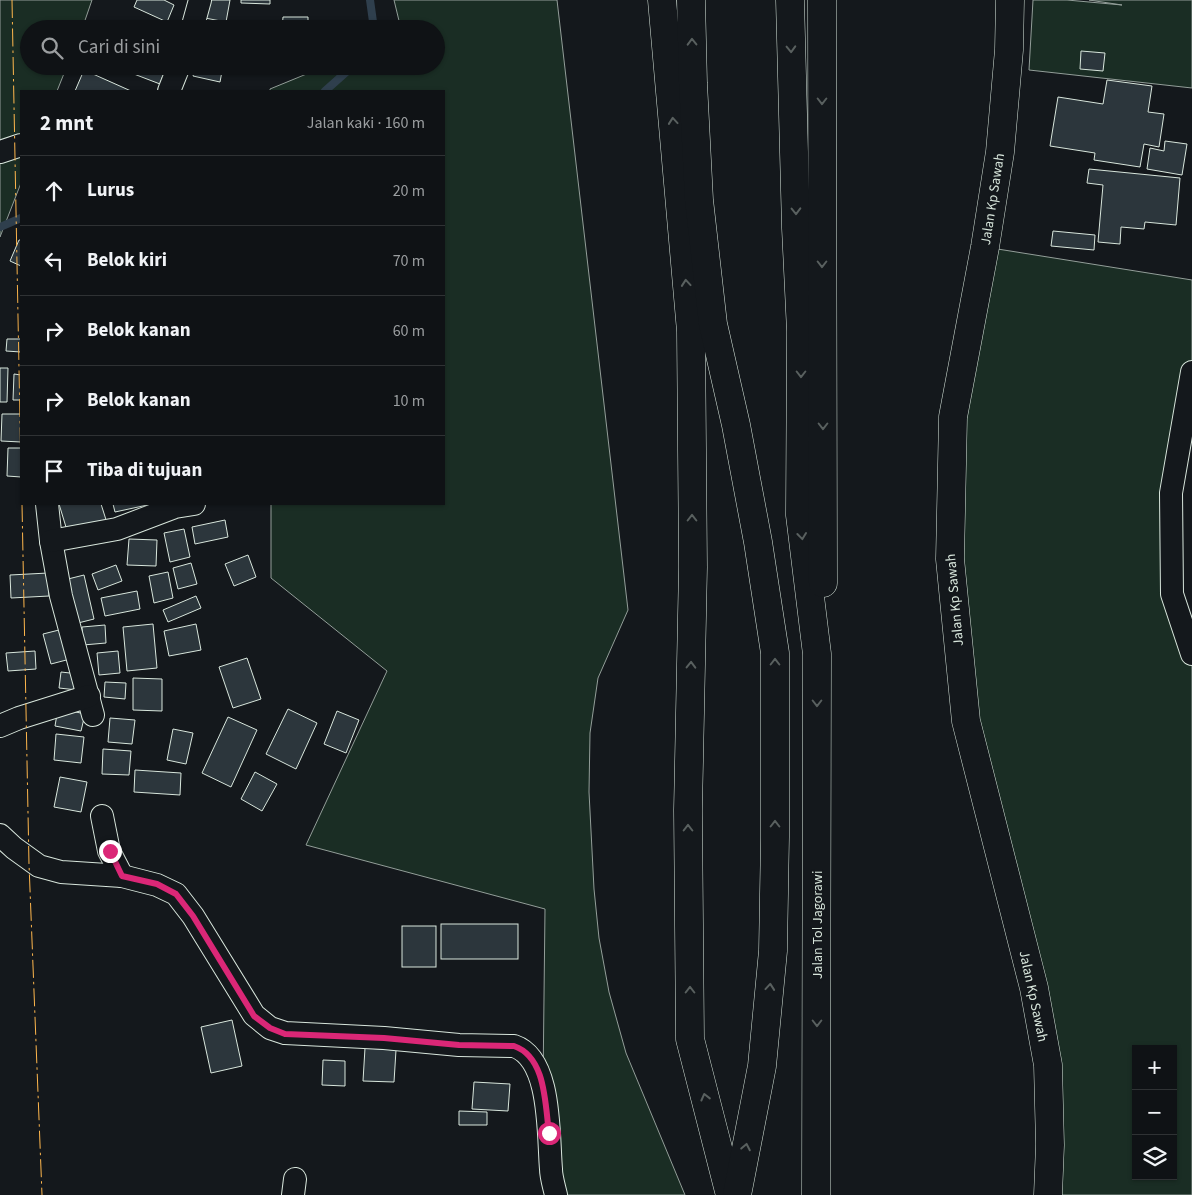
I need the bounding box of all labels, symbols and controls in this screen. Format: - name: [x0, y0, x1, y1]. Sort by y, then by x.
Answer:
- search box: [20, 20, 445, 75]
- icon: search: [38, 34, 66, 62]
- text: Cari di sini: [78, 34, 160, 61]
- one-way arrow: [687, 37, 697, 45]
- one-way arrow: [786, 45, 797, 53]
- one-way arrow: [817, 98, 827, 105]
- text: 2 mnt: [40, 108, 93, 138]
- text: Jalan kaki · 160 m: [307, 112, 425, 134]
- one-way arrow: [667, 116, 678, 124]
- street label: Jalan Kp Sawah: [976, 152, 1010, 246]
- icon: ahead: [40, 177, 68, 205]
- text: Lurus: [87, 177, 134, 204]
- text: 20 m: [393, 180, 425, 202]
- one-way arrow: [790, 207, 801, 215]
- icon: left: [40, 247, 68, 275]
- text: Belok kiri: [87, 247, 167, 274]
- text: 70 m: [393, 250, 425, 272]
- one-way arrow: [817, 260, 827, 268]
- one-way arrow: [681, 278, 692, 286]
- icon: right: [40, 317, 68, 345]
- text: Belok kanan: [87, 317, 191, 344]
- text: 60 m: [393, 320, 425, 342]
- one-way arrow: [796, 370, 806, 378]
- icon: right: [40, 387, 68, 415]
- text: Belok kanan: [87, 387, 191, 414]
- text: 10 m: [393, 390, 425, 412]
- one-way arrow: [818, 422, 828, 430]
- icon: arrive: [40, 457, 68, 485]
- text: Tiba di tujuan: [87, 457, 202, 484]
- one-way arrow: [687, 514, 697, 522]
- one-way arrow: [797, 532, 807, 540]
- street label: Jalan Kp Sawah: [941, 553, 969, 647]
- one-way arrow: [770, 658, 780, 666]
- one-way arrow: [686, 661, 696, 668]
- one-way arrow: [812, 700, 822, 707]
- one-way arrow: [770, 820, 780, 828]
- one-way arrow: [683, 823, 693, 831]
- route end: [99, 840, 122, 863]
- street label: Jalan Tol Jagorawi: [808, 871, 828, 979]
- street label: Jalan Kp Sawah: [1014, 949, 1052, 1044]
- one-way arrow: [764, 982, 775, 990]
- one-way arrow: [685, 986, 695, 994]
- one-way arrow: [812, 1020, 822, 1027]
- map controls: [1132, 1045, 1177, 1180]
- button: +: [1132, 1045, 1177, 1090]
- button: −: [1132, 1090, 1177, 1135]
- one-way arrow: [700, 1092, 711, 1101]
- route start: [538, 1122, 561, 1145]
- button: layers: [1132, 1135, 1177, 1180]
- one-way arrow: [740, 1143, 751, 1152]

